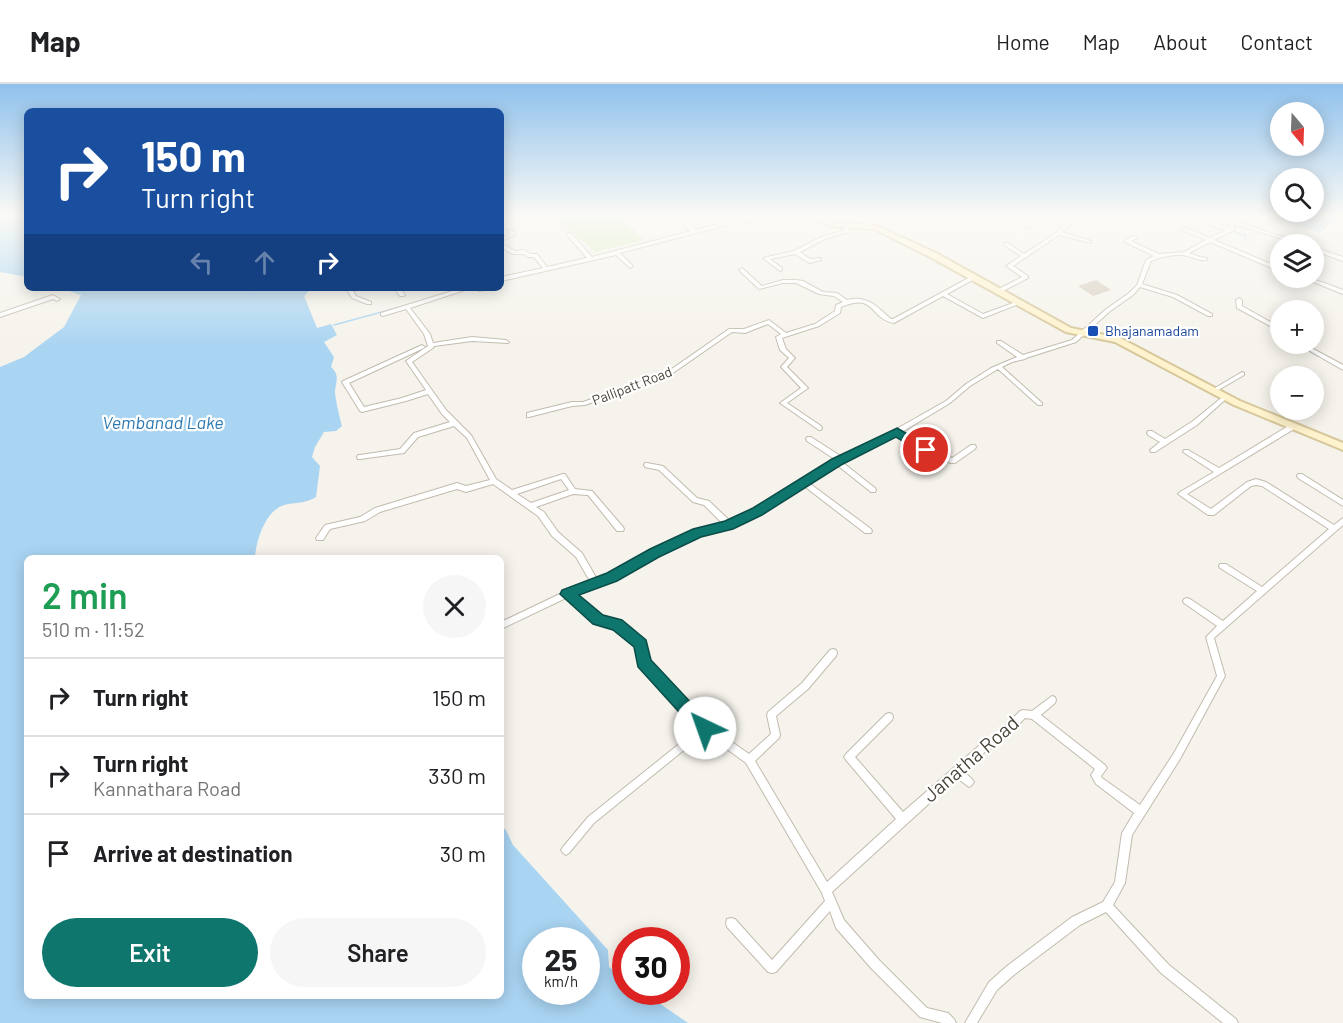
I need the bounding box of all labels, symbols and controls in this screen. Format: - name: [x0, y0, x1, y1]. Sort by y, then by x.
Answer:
- text: Map: [30, 24, 81, 58]
- text: Home: [996, 29, 1050, 54]
- text: Map: [1083, 29, 1120, 54]
- text: About: [1153, 29, 1208, 54]
- text: Contact: [1241, 29, 1313, 54]
- north arrow: [1270, 102, 1324, 156]
- map controls: [1270, 102, 1324, 420]
- text: 150 m: [141, 130, 246, 180]
- icon: right: [42, 132, 120, 210]
- button: search: [1270, 168, 1324, 222]
- text: Turn right: [141, 181, 255, 213]
- button: layers: [1270, 234, 1324, 288]
- icon: left: [185, 246, 218, 279]
- icon: ahead: [248, 246, 281, 279]
- icon: right: [311, 246, 344, 279]
- button: +: [1270, 300, 1324, 354]
- place label: Bhajanamadam: [1105, 322, 1199, 339]
- marker: Bhajanamadam: [1086, 324, 1100, 338]
- street label: Pallipatt Road: [589, 363, 674, 409]
- button: −: [1270, 366, 1324, 420]
- water label: Vembanad Lake: [102, 411, 224, 433]
- pin: [900, 424, 951, 475]
- icon: arrive: [909, 433, 942, 466]
- text: 2 min: [42, 573, 128, 616]
- button: close: [423, 575, 486, 638]
- text: 510 m · 11:52: [42, 617, 145, 641]
- icon: right: [42, 681, 75, 714]
- text: Turn right: [93, 684, 188, 710]
- text: 150 m: [432, 684, 486, 710]
- position arrow: [673, 696, 737, 760]
- street label: Janatha Road: [917, 710, 1023, 806]
- text: Turn right: [93, 750, 188, 776]
- icon: right: [42, 759, 75, 792]
- text: 330 m: [428, 762, 486, 788]
- text: Kannathara Road: [93, 776, 241, 800]
- icon: arrive: [42, 837, 75, 870]
- text: Arrive at destination: [93, 840, 292, 866]
- text: 30 m: [440, 840, 486, 866]
- button: Exit: [42, 918, 258, 987]
- button: Share: [270, 918, 486, 987]
- speed limit sign: 30: [612, 927, 690, 1005]
- text: 25: [545, 941, 577, 977]
- text: km/h: [544, 972, 578, 990]

